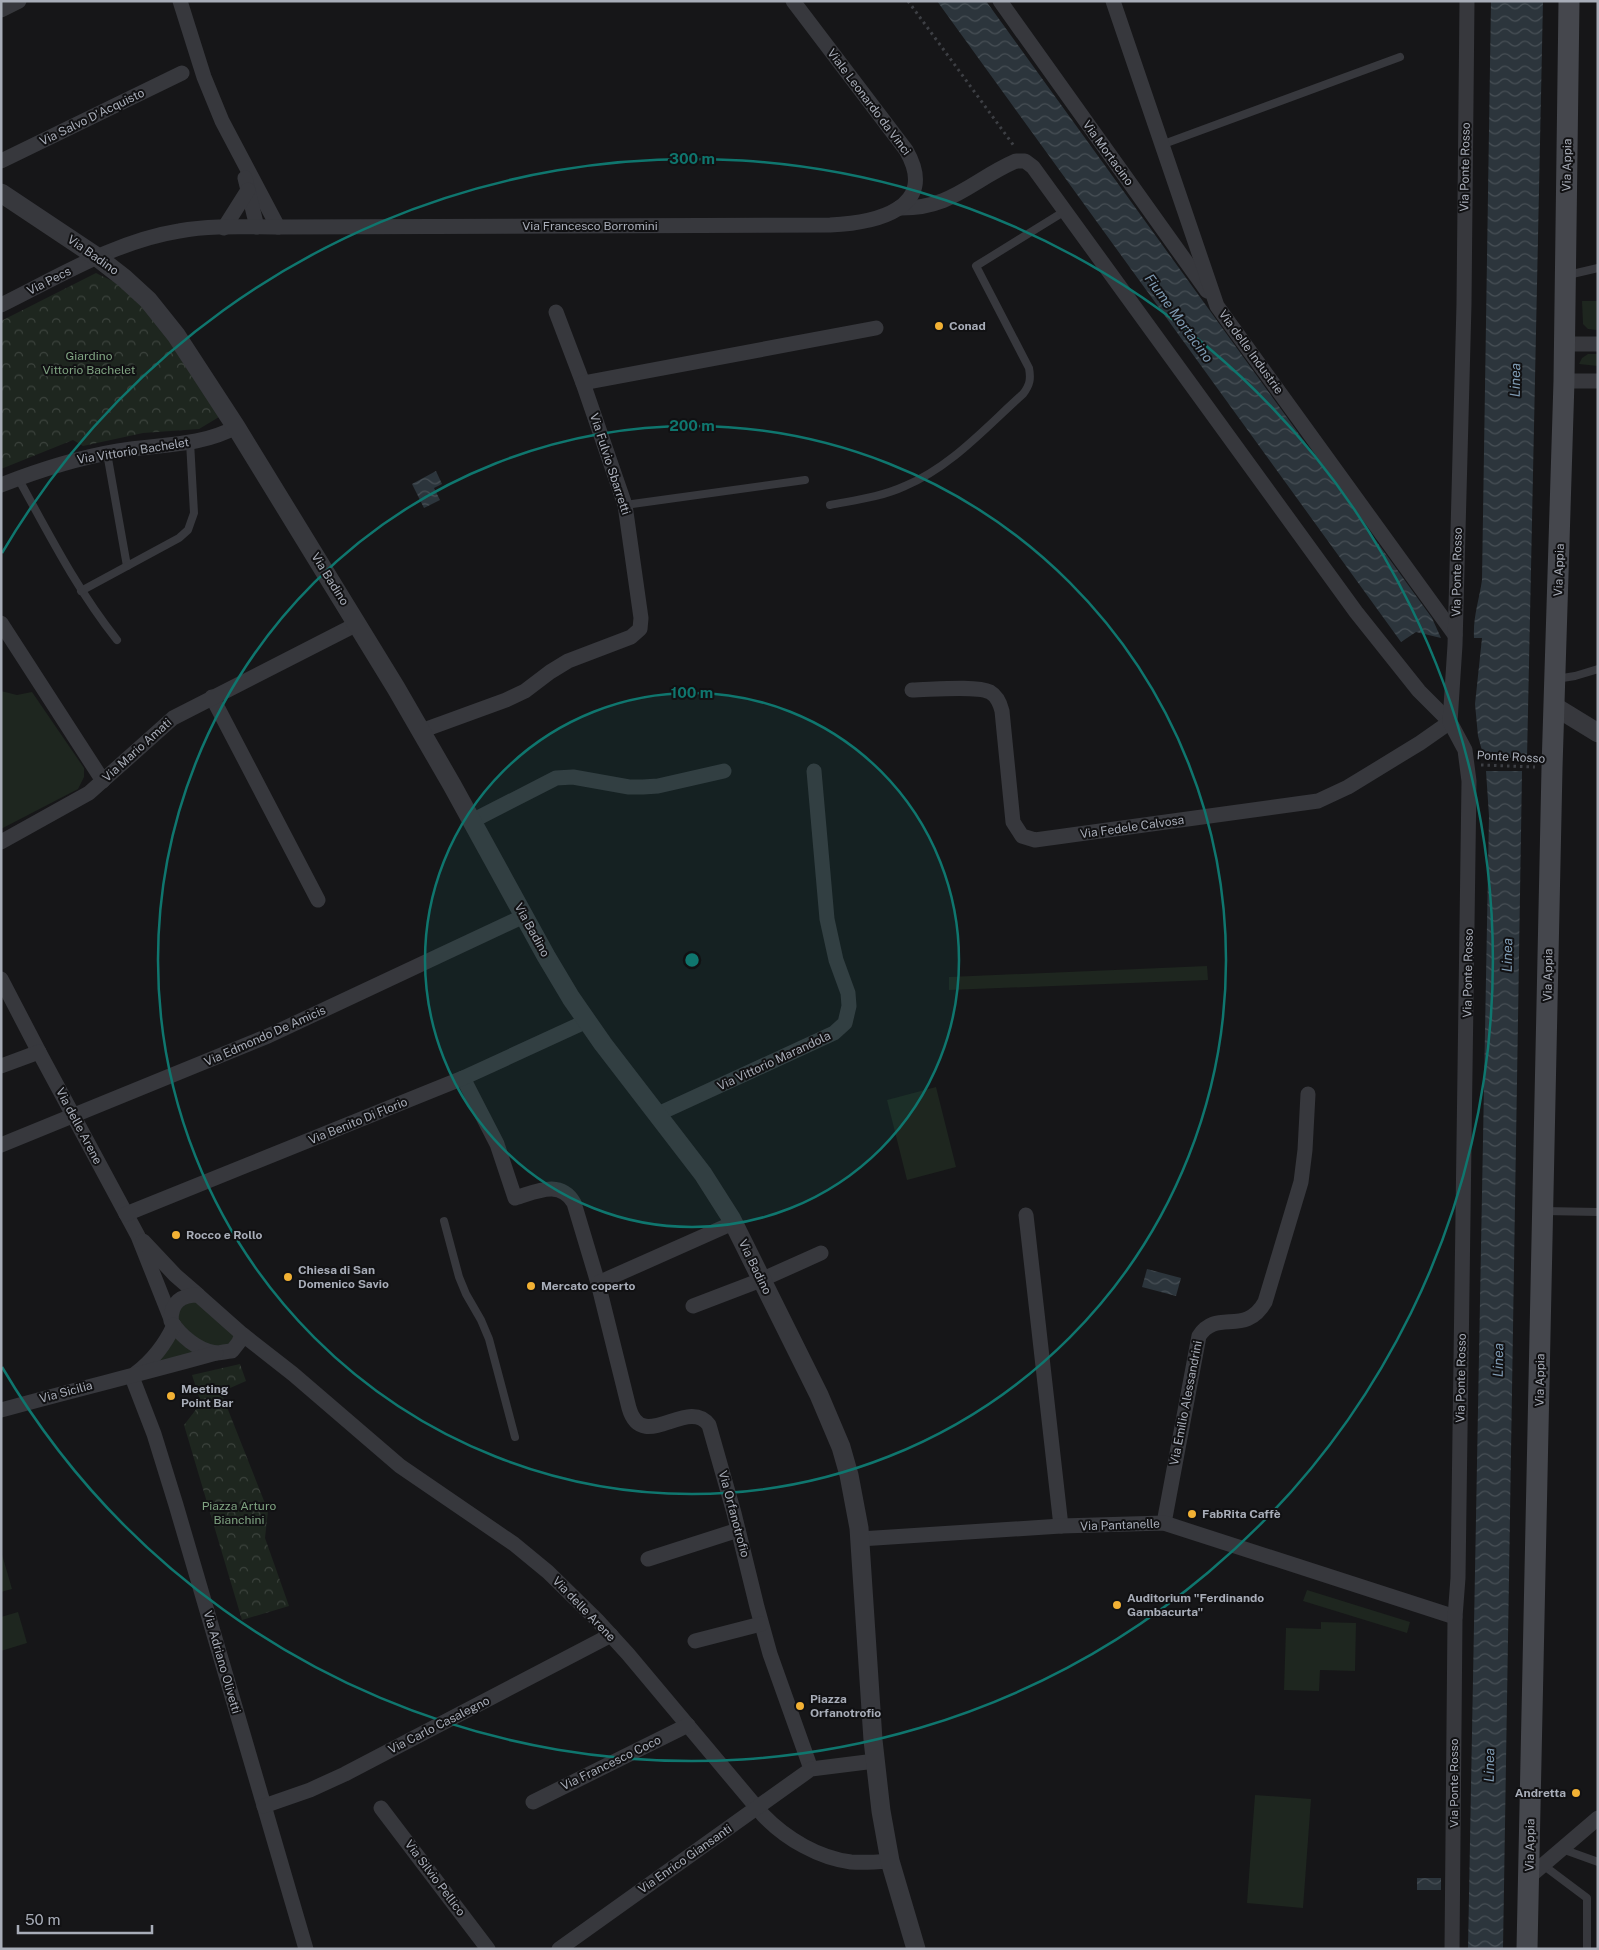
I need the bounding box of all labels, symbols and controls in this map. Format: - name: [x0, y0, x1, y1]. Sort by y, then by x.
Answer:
- street label: Viale Leonardo da Vinci: [824, 46, 914, 158]
- street label: Via Salvo D'Acquisto: [37, 85, 147, 148]
- street label: Via Mortacino: [1080, 118, 1136, 188]
- street label: Via Ponte Rosso: [1457, 122, 1473, 212]
- street label: Via Appia: [1560, 138, 1574, 192]
- text: 300 m: [669, 150, 715, 167]
- street label: Via Francesco Borromini: [522, 219, 658, 233]
- street label: Via Badino: [65, 232, 121, 278]
- street label: Via Pecs: [25, 264, 73, 298]
- water label: Fiume Mortacino: [1142, 271, 1217, 366]
- street label: Via delle Industrie: [1216, 307, 1286, 397]
- place label: Conad: [949, 319, 986, 333]
- marker: Conad: [933, 320, 945, 332]
- park label: Giardino Vittorio Bachelet: [42, 349, 136, 377]
- water label: Linea: [1507, 363, 1523, 397]
- street label: Via Fulvio Sbarretti: [587, 411, 633, 517]
- text: 200 m: [669, 417, 715, 434]
- street label: Via Vittorio Bachelet: [76, 435, 190, 467]
- street label: Via Ponte Rosso: [1449, 527, 1465, 617]
- street label: Via Appia: [1551, 543, 1567, 597]
- street label: Via Badino: [308, 550, 352, 608]
- text: 100 m: [671, 684, 713, 701]
- street label: Via Mario Amati: [100, 715, 174, 785]
- street label: Ponte Rosso: [1476, 748, 1546, 766]
- street label: Via Fedele Calvosa: [1079, 813, 1185, 841]
- street label: Via Badino: [512, 901, 553, 959]
- street label: Via Ponte Rosso: [1460, 928, 1476, 1018]
- water label: Linea: [1499, 938, 1515, 972]
- street label: Via Appia: [1541, 948, 1555, 1002]
- centre of rings: [683, 951, 701, 969]
- street label: Via Edmondo De Amicis: [202, 1003, 328, 1069]
- street label: Via Vittorio Marandola: [715, 1029, 833, 1093]
- street label: Via delle Arene: [53, 1085, 105, 1167]
- street label: Via Benito Di Florio: [307, 1095, 410, 1147]
- place label: Rocco e Rollo: [186, 1228, 263, 1242]
- marker: Rocco e Rollo: [170, 1229, 182, 1241]
- street label: Via Badino: [736, 1237, 774, 1297]
- place label: Chiesa di San Domenico Savio: [298, 1263, 389, 1291]
- marker: Chiesa di San Domenico Savio: [282, 1271, 294, 1283]
- place label: Mercato coperto: [541, 1279, 635, 1293]
- marker: Mercato coperto: [525, 1280, 537, 1292]
- street label: Via Ponte Rosso: [1453, 1333, 1469, 1423]
- street label: Via Emilio Alessandrini: [1167, 1339, 1205, 1467]
- water label: Linea: [1490, 1343, 1506, 1377]
- street label: Via Appia: [1533, 1353, 1547, 1407]
- street label: Via Sicilia: [38, 1378, 94, 1406]
- place label: Meeting Point Bar: [181, 1382, 233, 1410]
- marker: Meeting Point Bar: [165, 1390, 177, 1402]
- street label: Via Orfanotrofio: [716, 1469, 752, 1559]
- park label: Piazza Arturo Bianchini: [202, 1499, 276, 1527]
- place label: FabRita Caffè: [1202, 1507, 1281, 1521]
- marker: FabRita Caffè: [1186, 1508, 1198, 1520]
- street label: Via Pantanelle: [1080, 1517, 1160, 1533]
- street label: Via delle Arene: [550, 1574, 619, 1644]
- place label: Auditorium "Ferdinando Gambacurta": [1127, 1591, 1264, 1619]
- marker: Auditorium "Ferdinando Gambacurta": [1111, 1599, 1123, 1611]
- street label: Via Adriano Olivetti: [201, 1609, 243, 1715]
- place label: Piazza Orfanotrofio: [810, 1692, 881, 1720]
- street label: Via Carlo Casalegno: [386, 1693, 492, 1757]
- marker: Piazza Orfanotrofio: [794, 1700, 806, 1712]
- street label: Via Francesco Coco: [559, 1733, 663, 1793]
- street label: Via Ponte Rosso: [1447, 1738, 1461, 1828]
- water label: Linea: [1481, 1748, 1497, 1782]
- place label: Andretta: [1515, 1786, 1566, 1800]
- marker: Andretta: [1570, 1787, 1582, 1799]
- street label: Via Appia: [1523, 1818, 1537, 1872]
- street label: Via Enrico Giansanti: [636, 1821, 734, 1897]
- street label: Via Silvio Pellico: [402, 1837, 468, 1919]
- scale bar: [18, 1902, 151, 1934]
- text: 50 m: [25, 1911, 60, 1928]

